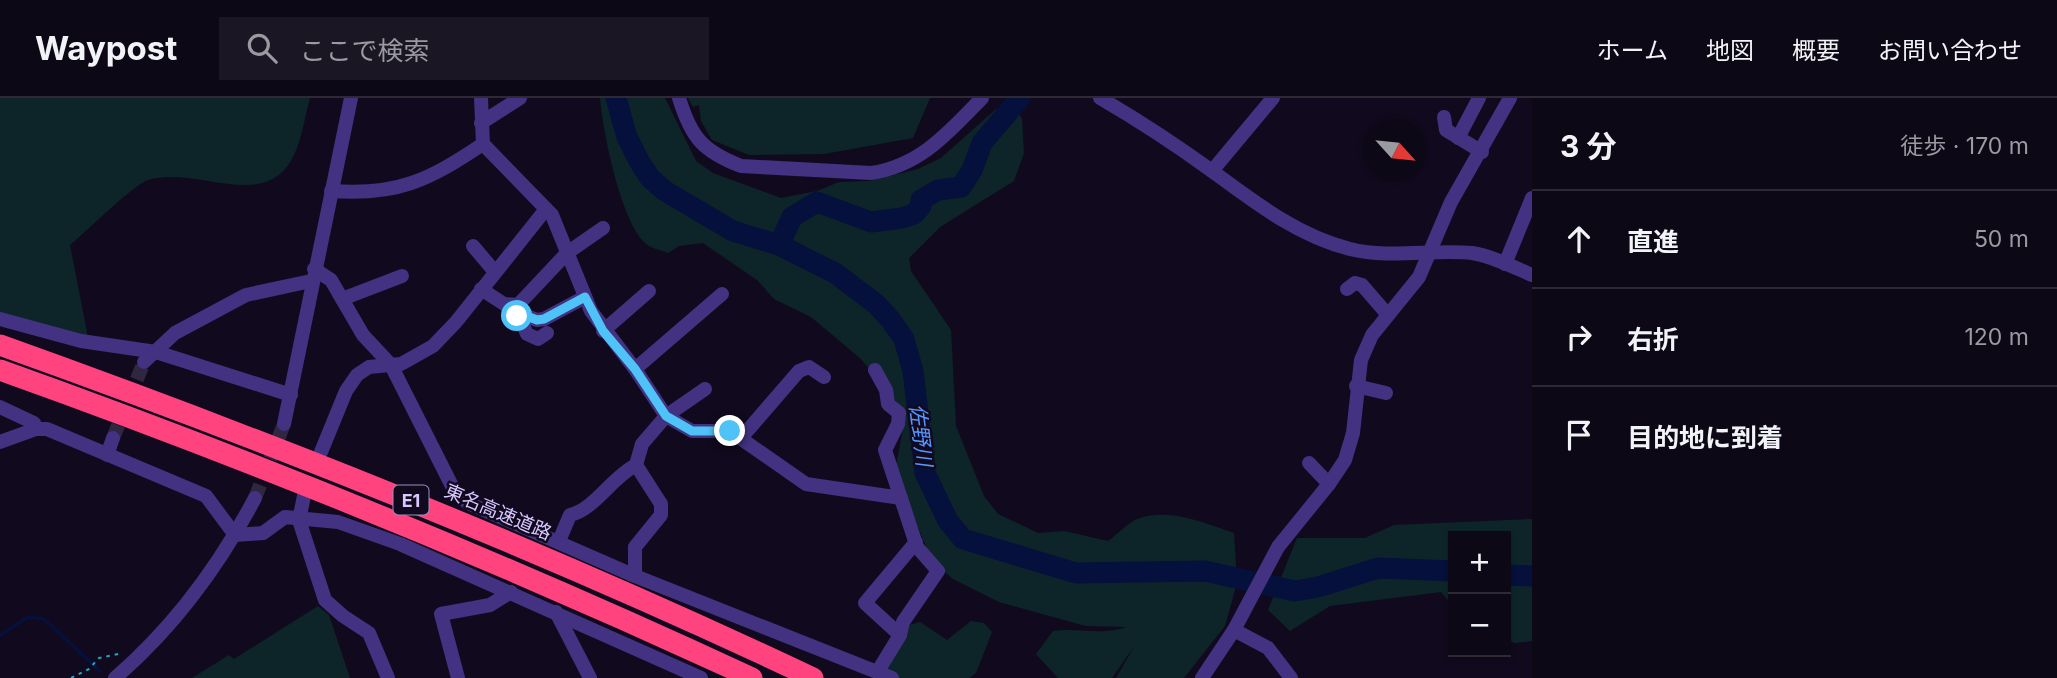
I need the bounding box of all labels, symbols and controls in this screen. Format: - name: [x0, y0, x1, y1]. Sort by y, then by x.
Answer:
- search box: [219, 17, 709, 80]
- text: Waypost: [35, 28, 177, 68]
- icon: search: [243, 29, 281, 67]
- text: ここで検索: [299, 35, 429, 66]
- text: ホーム: [1597, 36, 1668, 65]
- text: 地図: [1706, 36, 1754, 65]
- text: 概要: [1792, 36, 1840, 65]
- text: お問い合わせ: [1878, 36, 2022, 65]
- north arrow: [1364, 119, 1427, 182]
- text: 3 分: [1560, 128, 1616, 164]
- text: 徒歩 · 170 m: [1900, 132, 2029, 160]
- icon: ahead: [1560, 220, 1598, 258]
- text: 50 m: [1974, 225, 2029, 253]
- text: 直進: [1627, 226, 1679, 257]
- route start: [501, 300, 532, 331]
- icon: right: [1560, 318, 1598, 356]
- text: 120 m: [1964, 323, 2029, 351]
- text: 右折: [1627, 324, 1679, 355]
- water label: 佐野川: [905, 402, 937, 470]
- route end: [714, 415, 745, 446]
- icon: arrive: [1560, 416, 1598, 454]
- text: 目的地に到着: [1627, 422, 1783, 453]
- street label: 東名高速道路: [441, 479, 555, 545]
- road number: E1: [394, 486, 428, 514]
- map controls: [1448, 531, 1511, 657]
- button: +: [1448, 531, 1511, 594]
- button: −: [1448, 594, 1511, 657]

